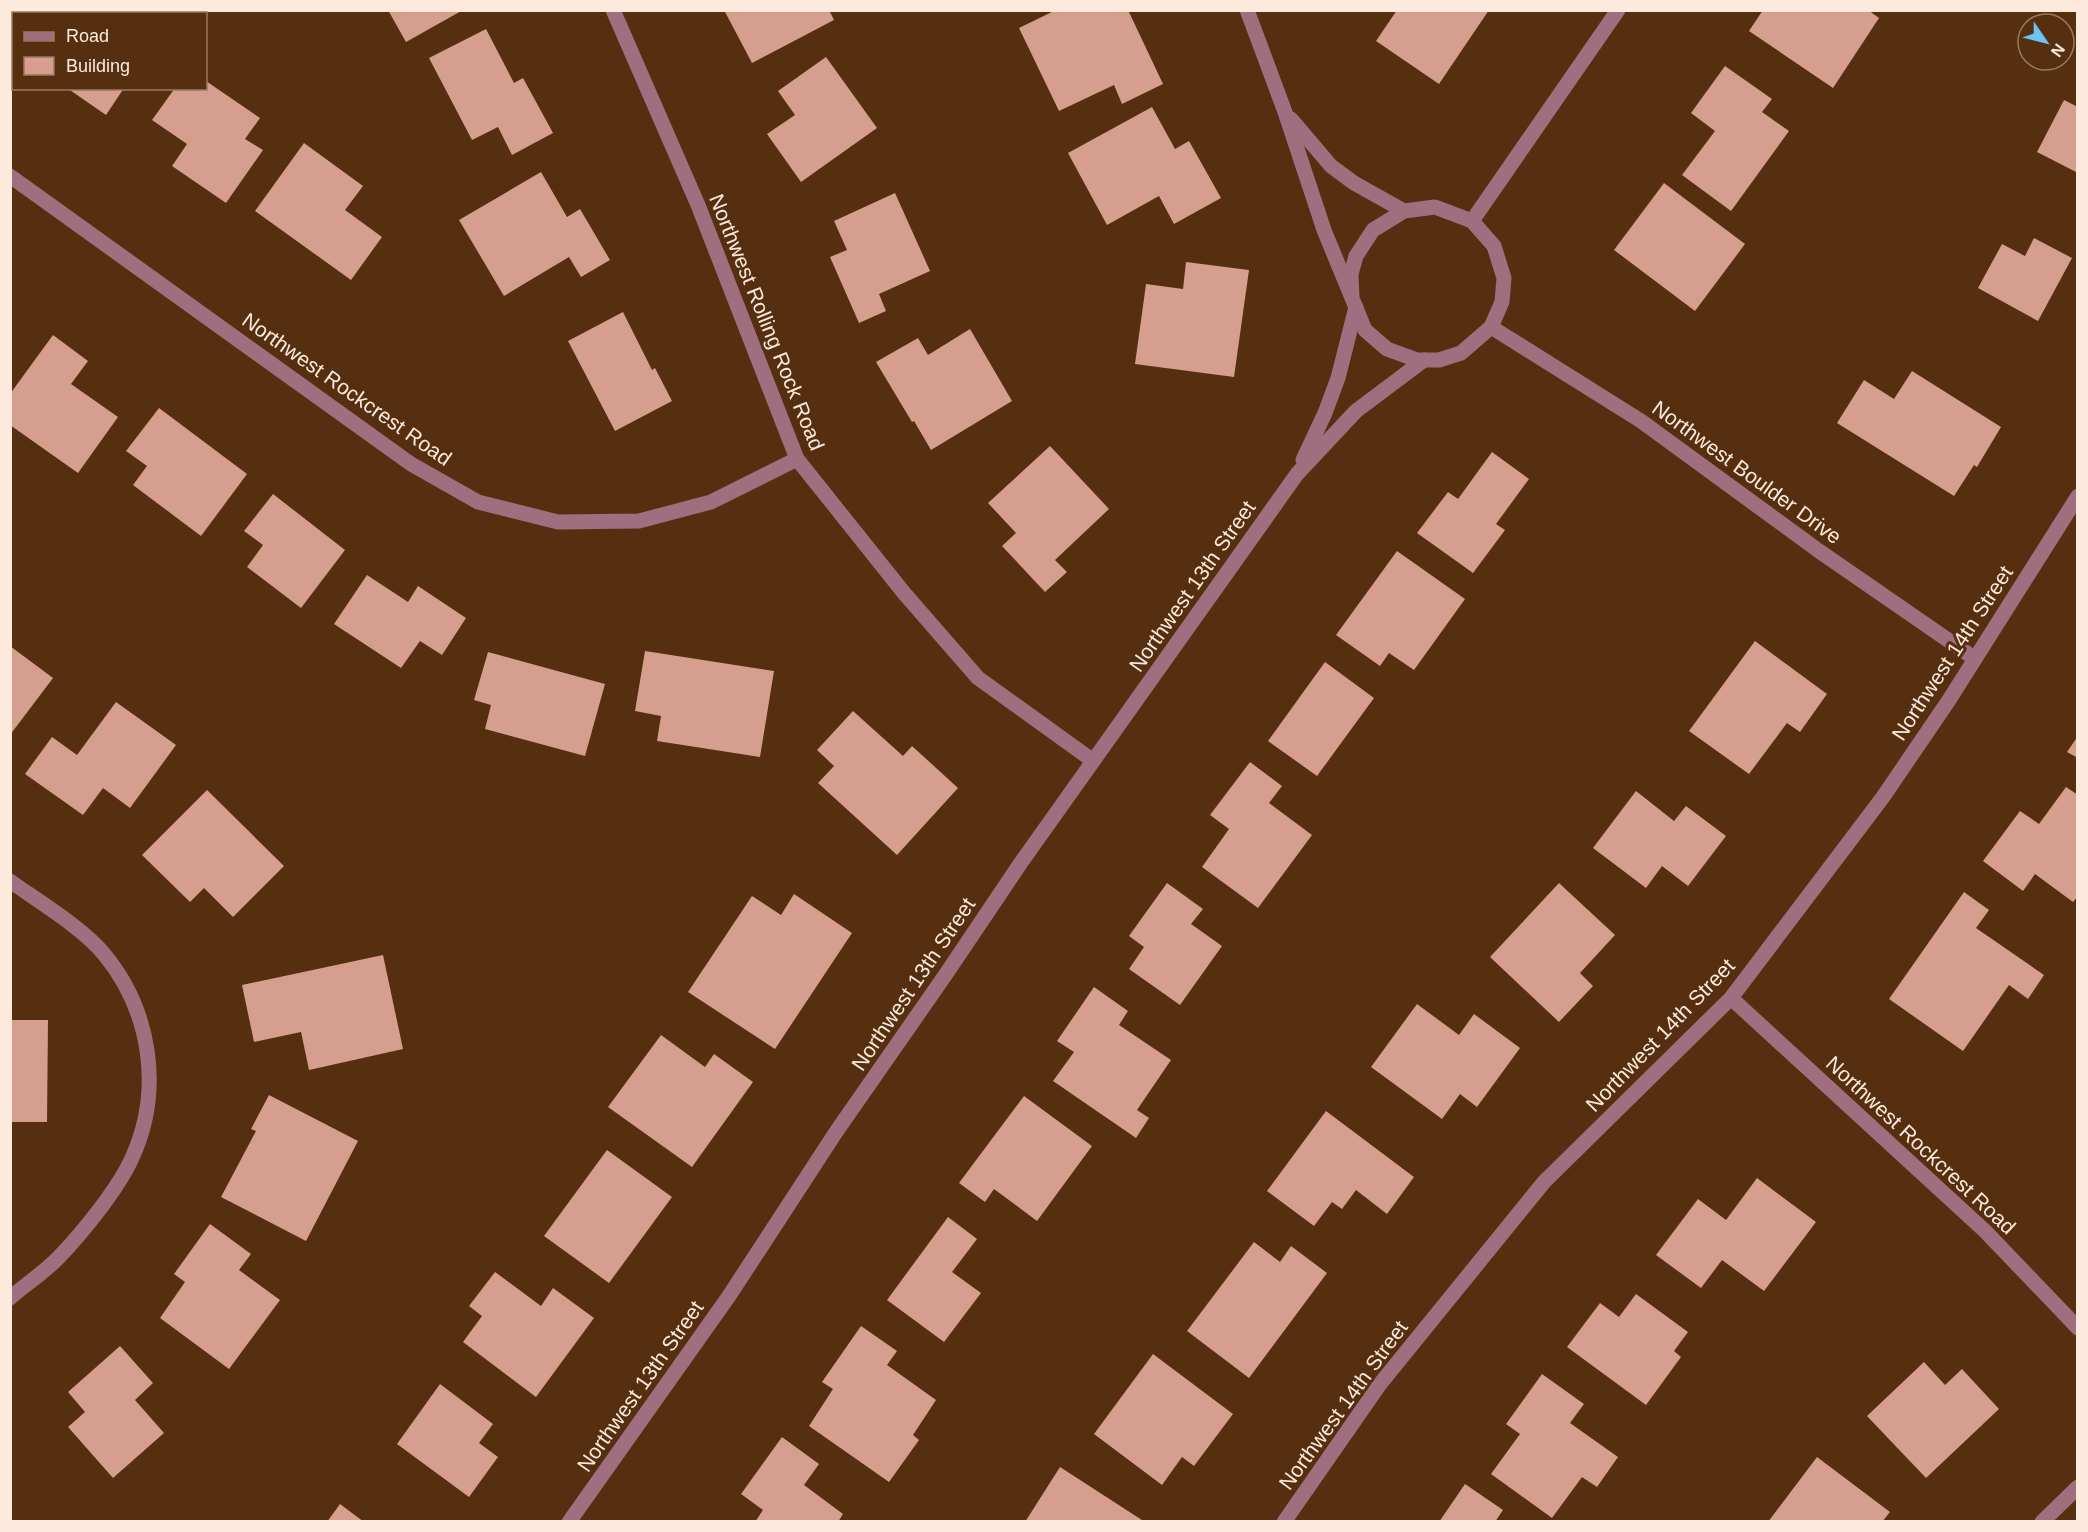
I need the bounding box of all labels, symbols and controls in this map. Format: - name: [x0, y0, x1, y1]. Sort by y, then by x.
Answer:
- legend: [12, 12, 207, 90]
- north arrow: [2016, 12, 2076, 72]
- text: Road: [66, 26, 109, 46]
- text: N: [2048, 41, 2068, 60]
- text: Building: [66, 56, 130, 76]
- street label: Northwest Rolling Rock Road: [705, 191, 829, 453]
- street label: Northwest Rockcrest Road: [238, 308, 456, 470]
- street label: Northwest Boulder Drive: [1648, 396, 1846, 548]
- street label: Northwest 13th Street: [1124, 496, 1260, 676]
- street label: Northwest 14th Street: [1887, 561, 2017, 744]
- street label: Northwest 13th Street: [847, 893, 979, 1075]
- street label: Northwest 14th Street: [1581, 954, 1739, 1116]
- street label: Northwest Rockcrest Road: [1822, 1051, 2020, 1239]
- street label: Northwest 13th Street: [572, 1296, 708, 1476]
- street label: Northwest 14th Street: [1274, 1316, 1412, 1494]

